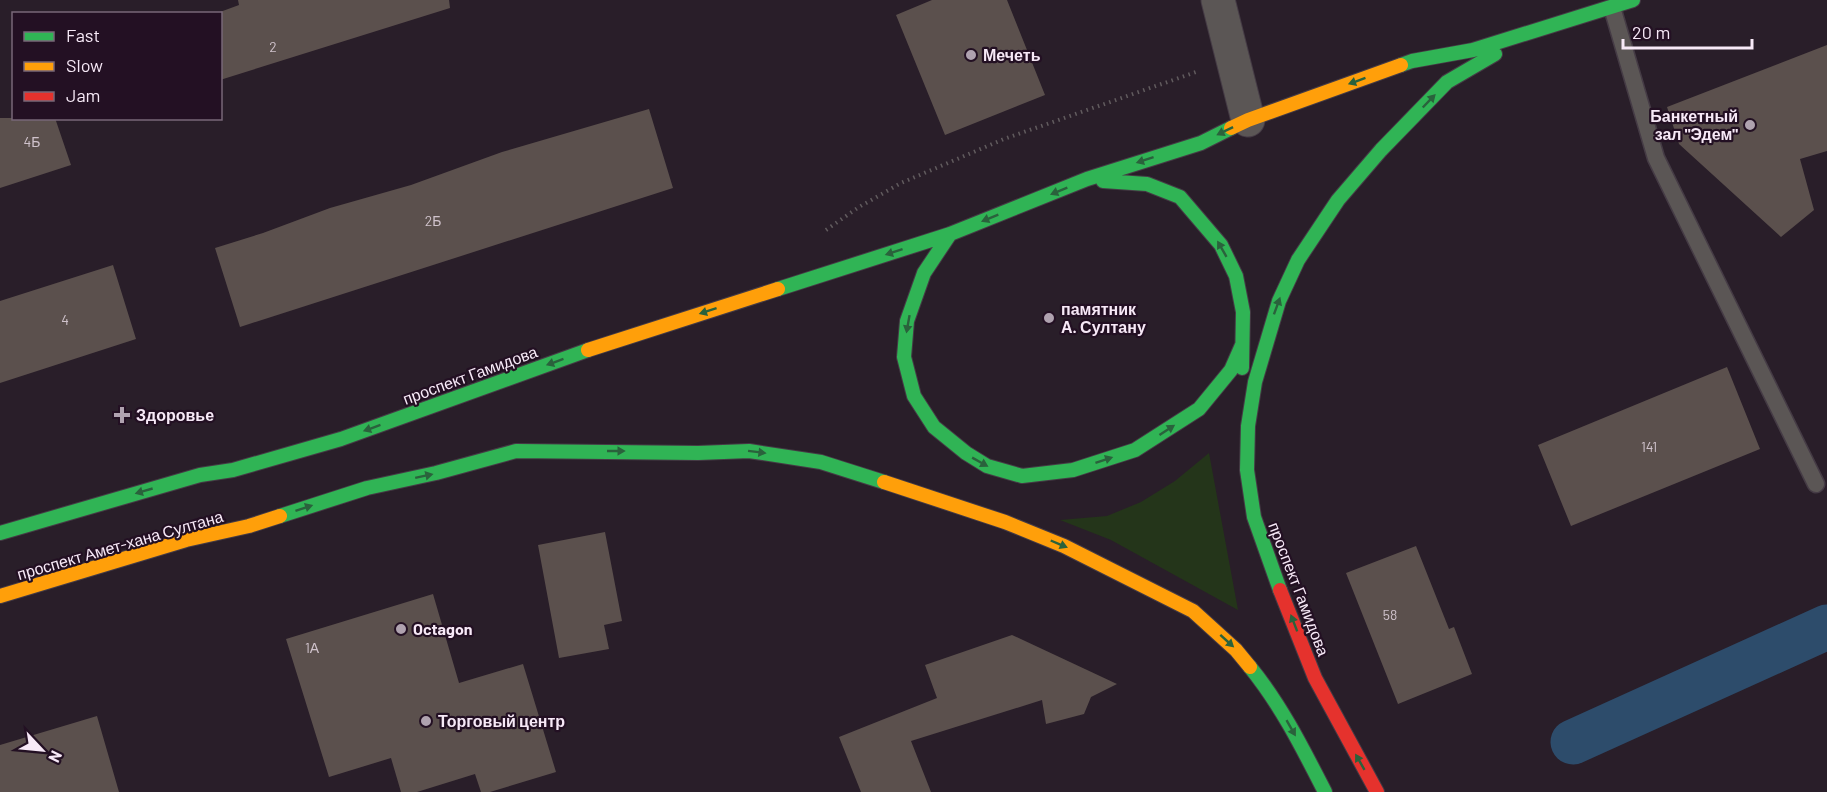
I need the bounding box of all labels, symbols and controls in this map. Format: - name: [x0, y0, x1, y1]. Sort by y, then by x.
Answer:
- legend: [12, 12, 222, 120]
- scale bar: [1623, 12, 1752, 50]
- text: 20 m: [1632, 21, 1670, 43]
- text: Fast: [66, 24, 100, 46]
- house number: 2: [269, 38, 277, 55]
- place label: Мечеть: [983, 45, 1041, 64]
- marker: Мечеть: [964, 48, 978, 62]
- text: Slow: [66, 54, 103, 76]
- one-way arrow: [1348, 76, 1366, 86]
- text: Jam: [66, 84, 100, 106]
- one-way arrow: [1421, 94, 1435, 108]
- place label: Банкетный зал "Эдем": [1650, 106, 1738, 143]
- marker: Банкетный зал "Эдем": [1743, 118, 1757, 132]
- one-way arrow: [1216, 127, 1233, 136]
- house number: 4Б: [24, 133, 40, 150]
- one-way arrow: [1136, 156, 1154, 166]
- one-way arrow: [1049, 186, 1067, 196]
- house number: 2Б: [425, 212, 441, 229]
- one-way arrow: [981, 213, 999, 223]
- one-way arrow: [1217, 240, 1227, 257]
- one-way arrow: [885, 248, 903, 257]
- one-way arrow: [1273, 297, 1283, 315]
- place label: памятник А. Султану: [1061, 299, 1146, 336]
- one-way arrow: [699, 307, 717, 316]
- house number: 4: [61, 311, 69, 328]
- marker: памятник А. Султану: [1042, 311, 1056, 325]
- one-way arrow: [903, 315, 912, 334]
- street label: проспект Гамидова: [400, 341, 540, 408]
- one-way arrow: [546, 358, 564, 368]
- place label: Здоровье: [136, 405, 214, 424]
- marker: Здоровье: [113, 406, 131, 424]
- one-way arrow: [363, 423, 381, 433]
- one-way arrow: [1158, 424, 1175, 435]
- house number: 141: [1641, 438, 1657, 455]
- one-way arrow: [606, 446, 625, 456]
- one-way arrow: [747, 448, 766, 457]
- one-way arrow: [1095, 455, 1113, 465]
- one-way arrow: [972, 457, 989, 467]
- one-way arrow: [415, 471, 434, 480]
- one-way arrow: [135, 487, 153, 496]
- one-way arrow: [295, 503, 313, 512]
- street label: проспект Амет-хана Султана: [15, 506, 225, 583]
- street label: проспект Гамидова: [1265, 519, 1334, 658]
- one-way arrow: [1051, 539, 1069, 549]
- house number: 58: [1383, 606, 1397, 623]
- one-way arrow: [1289, 614, 1298, 632]
- place label: Octagon: [413, 619, 473, 638]
- marker: Octagon: [394, 622, 408, 636]
- one-way arrow: [1219, 634, 1234, 647]
- house number: 1А: [305, 639, 320, 656]
- place label: Торговый центр: [438, 711, 565, 730]
- marker: Торговый центр: [419, 714, 433, 728]
- north arrow: [12, 720, 72, 780]
- one-way arrow: [1286, 720, 1297, 736]
- text: N: [45, 748, 67, 766]
- one-way arrow: [1355, 753, 1365, 770]

